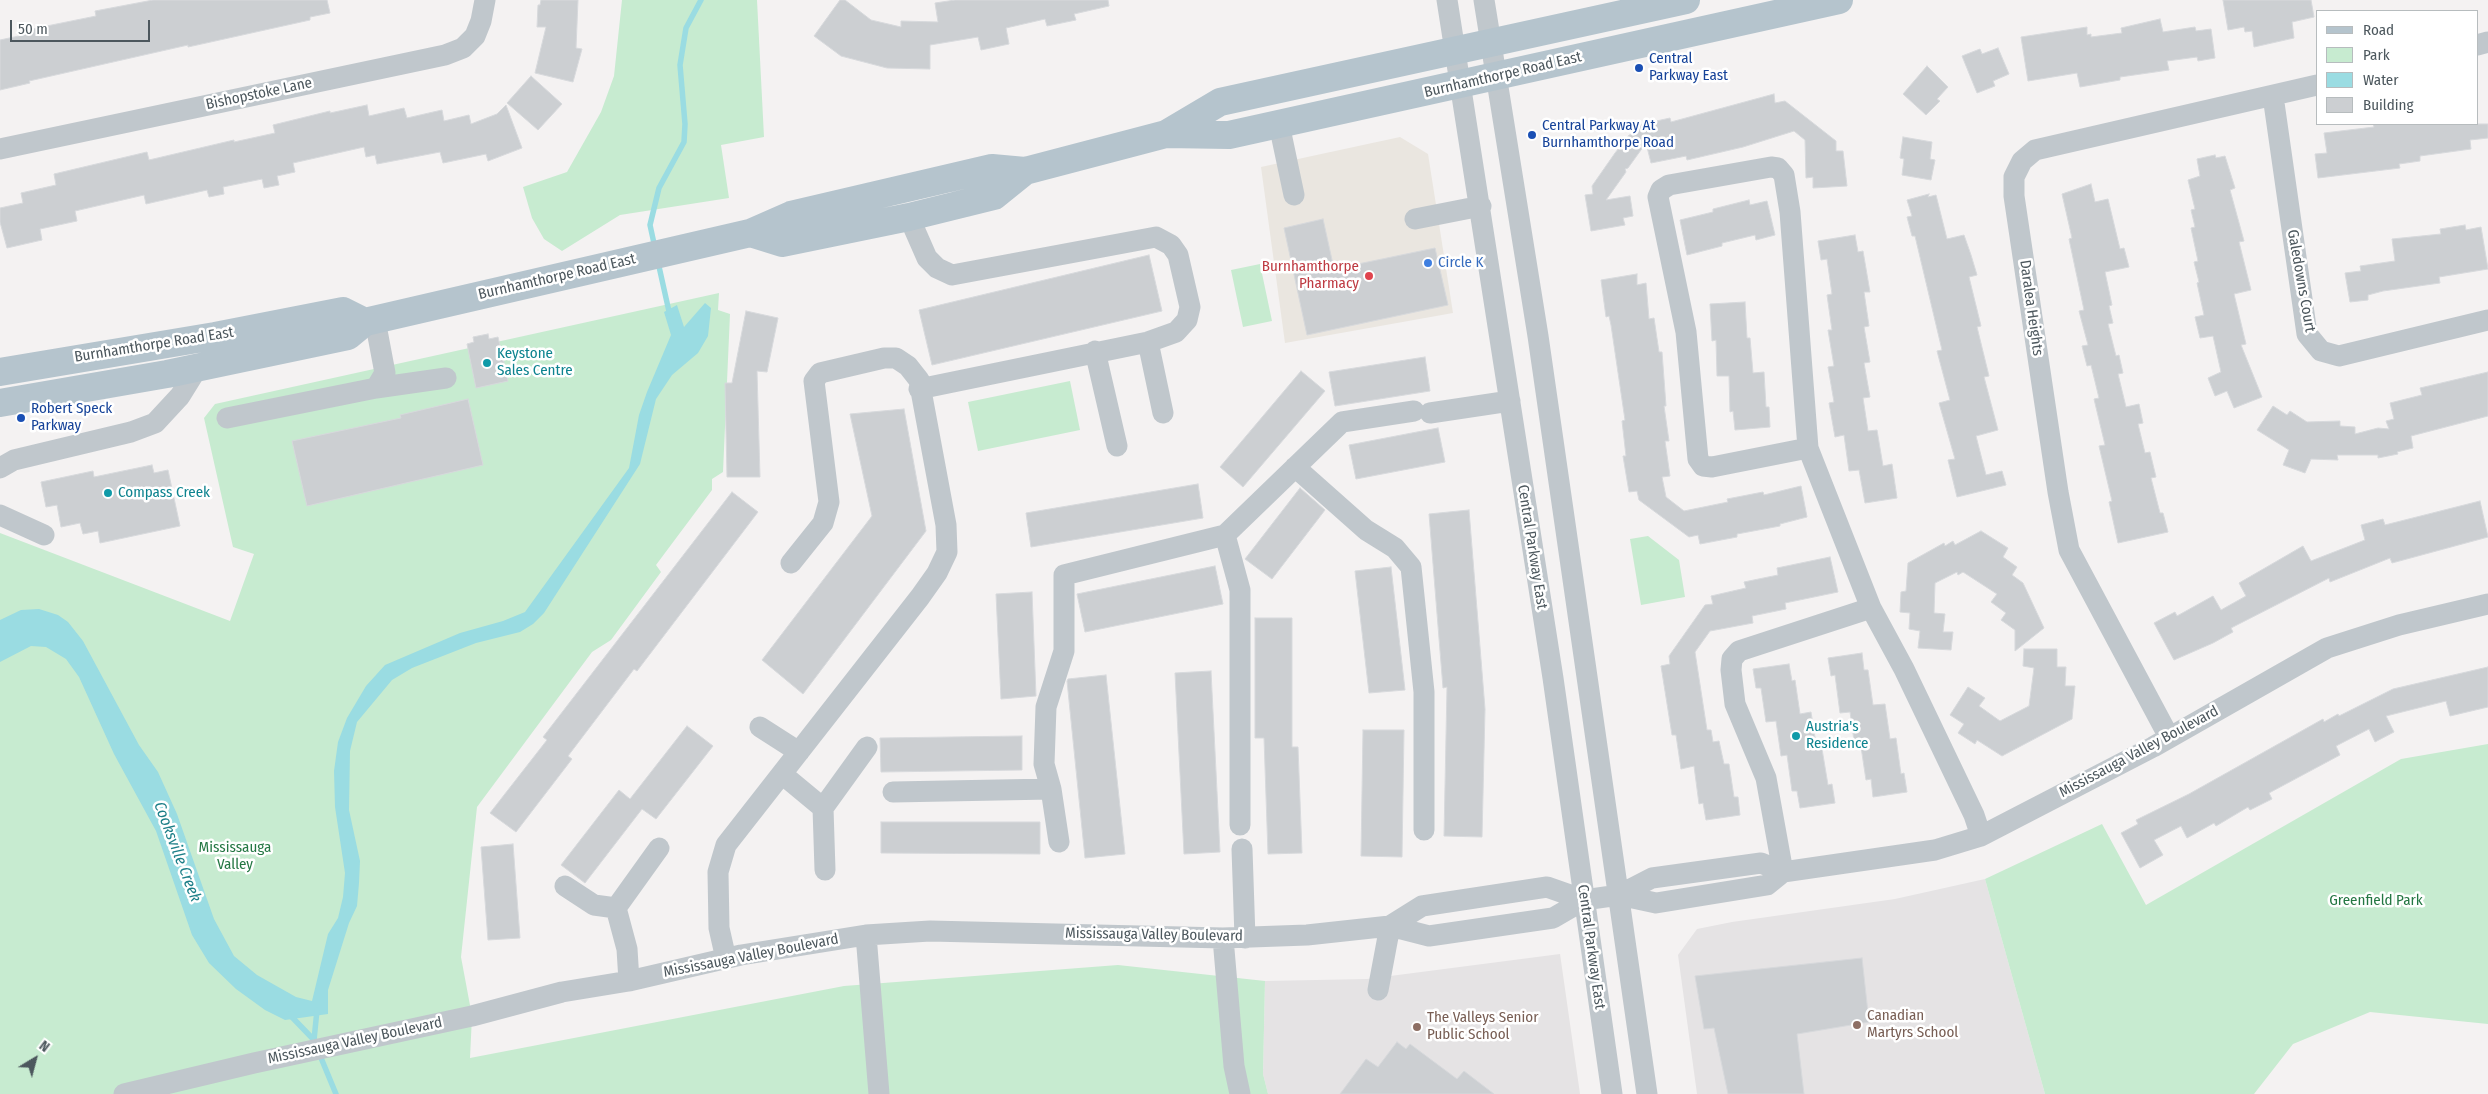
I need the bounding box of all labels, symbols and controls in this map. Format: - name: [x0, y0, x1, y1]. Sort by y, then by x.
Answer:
- scale bar: [12, 10, 152, 42]
- legend: [2316, 10, 2478, 125]
- text: 50 m: [18, 20, 48, 38]
- text: Road: [2363, 21, 2394, 39]
- text: Park: [2363, 46, 2390, 64]
- street label: Burnhamthorpe Road East: [1423, 48, 1583, 102]
- place label: Central Parkway East: [1649, 50, 1728, 85]
- marker: Central Parkway East: [1633, 62, 1645, 74]
- text: Water: [2363, 71, 2398, 89]
- street label: Bishopstoke Lane: [204, 74, 314, 114]
- text: Building: [2363, 96, 2414, 114]
- place label: Central Parkway At Burnhamthorpe Road: [1542, 117, 1674, 152]
- marker: Central Parkway At Burnhamthorpe Road: [1526, 129, 1538, 141]
- street label: Galedowns Court: [2283, 228, 2319, 334]
- street label: Burnhamthorpe Road East: [477, 250, 637, 304]
- place label: Circle K: [1438, 254, 1483, 272]
- marker: Circle K: [1422, 257, 1434, 269]
- place label: Burnhamthorpe Pharmacy: [1262, 258, 1359, 293]
- street label: Daralea Heights: [2015, 259, 2047, 357]
- marker: Burnhamthorpe Pharmacy: [1363, 270, 1375, 282]
- street label: Burnhamthorpe Road East: [73, 324, 235, 366]
- place label: Keystone Sales Centre: [497, 345, 573, 380]
- marker: Keystone Sales Centre: [481, 357, 493, 369]
- place label: Robert Speck Parkway: [31, 400, 112, 435]
- marker: Robert Speck Parkway: [15, 412, 27, 424]
- street label: Central Parkway East: [1513, 483, 1551, 611]
- place label: Compass Creek: [118, 484, 210, 502]
- marker: Compass Creek: [102, 487, 114, 499]
- street label: Mississauga Valley Boulevard: [2056, 702, 2222, 802]
- place label: Austria's Residence: [1806, 718, 1868, 753]
- marker: Austria's Residence: [1790, 730, 1802, 742]
- water label: Cooksville Creek: [149, 799, 205, 905]
- park label: Mississauga Valley: [199, 839, 271, 874]
- street label: Central Parkway East: [1573, 883, 1609, 1011]
- park label: Greenfield Park: [2329, 892, 2423, 910]
- street label: Mississauga Valley Boulevard: [1065, 924, 1243, 946]
- street label: Mississauga Valley Boulevard: [662, 930, 840, 982]
- place label: Canadian Martyrs School: [1867, 1007, 1958, 1042]
- place label: The Valleys Senior Public School: [1427, 1009, 1538, 1044]
- street label: Mississauga Valley Boulevard: [266, 1014, 444, 1068]
- marker: Canadian Martyrs School: [1851, 1019, 1863, 1031]
- marker: The Valleys Senior Public School: [1411, 1021, 1423, 1033]
- north arrow: [10, 1034, 60, 1084]
- text: N: [36, 1037, 53, 1056]

